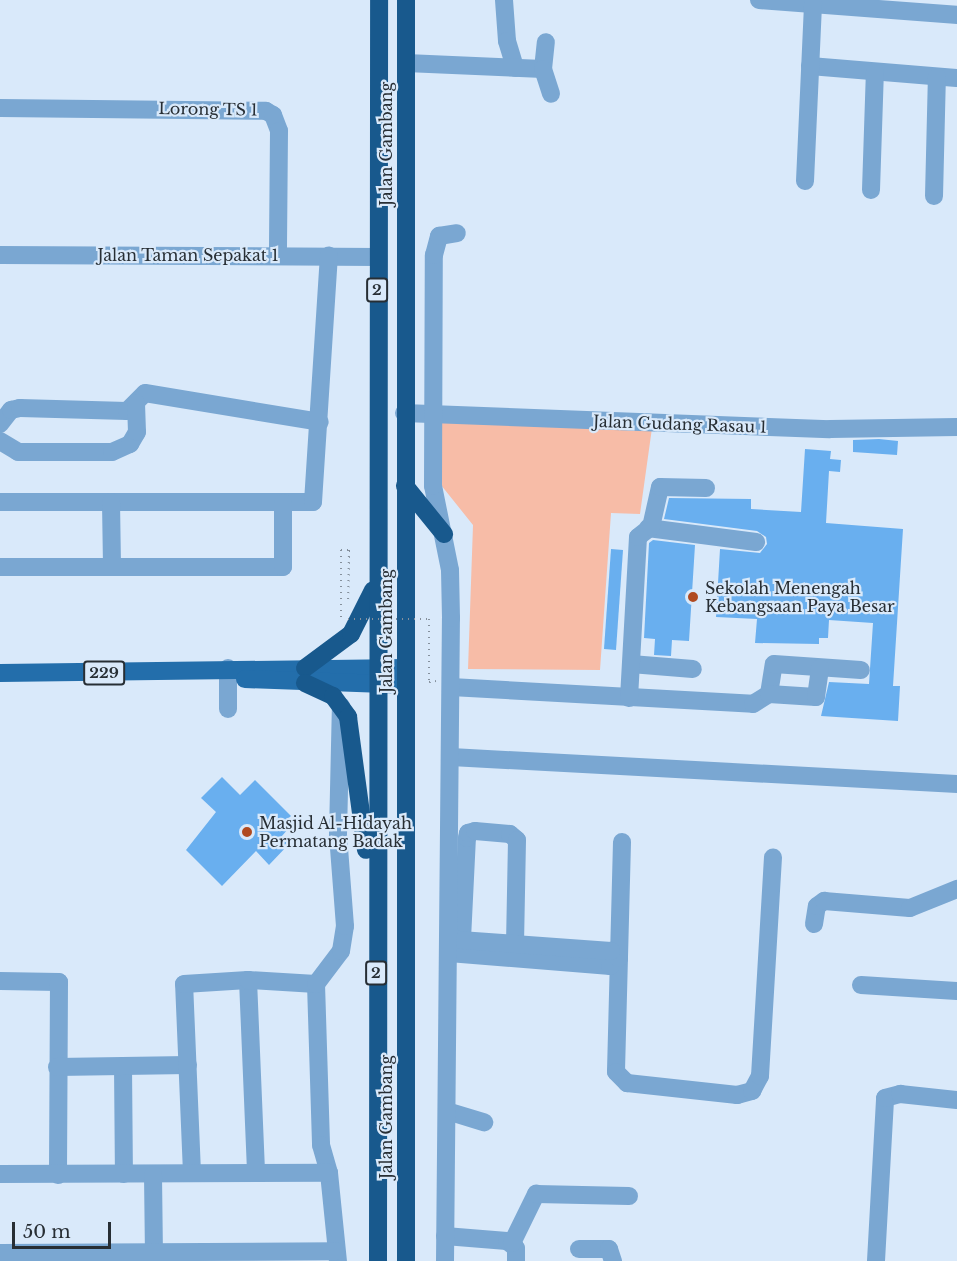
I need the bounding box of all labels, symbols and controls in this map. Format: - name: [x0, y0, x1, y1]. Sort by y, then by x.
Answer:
- street label: Jalan Gambang: [376, 82, 396, 206]
- street label: Lorong TS 1: [158, 99, 258, 119]
- street label: Jalan Taman Sepakat 1: [97, 245, 279, 265]
- road number: 2: [365, 278, 389, 302]
- street label: Jalan Gudang Rasau 1: [593, 411, 767, 437]
- street label: Jalan Gambang: [376, 569, 396, 693]
- place label: Sekolah Menengah Kebangsaan Paya Besar: [705, 578, 895, 616]
- marker: Sekolah Menengah Kebangsaan Paya Besar: [686, 590, 700, 604]
- road number: 229: [83, 661, 125, 685]
- place label: Masjid Al-Hidayah Permatang Badak: [259, 813, 413, 851]
- marker: Masjid Al-Hidayah Permatang Badak: [240, 825, 254, 839]
- road number: 2: [364, 961, 388, 985]
- street label: Jalan Gambang: [376, 1055, 396, 1179]
- scale bar: [15, 1210, 114, 1248]
- text: 50 m: [23, 1221, 71, 1243]

